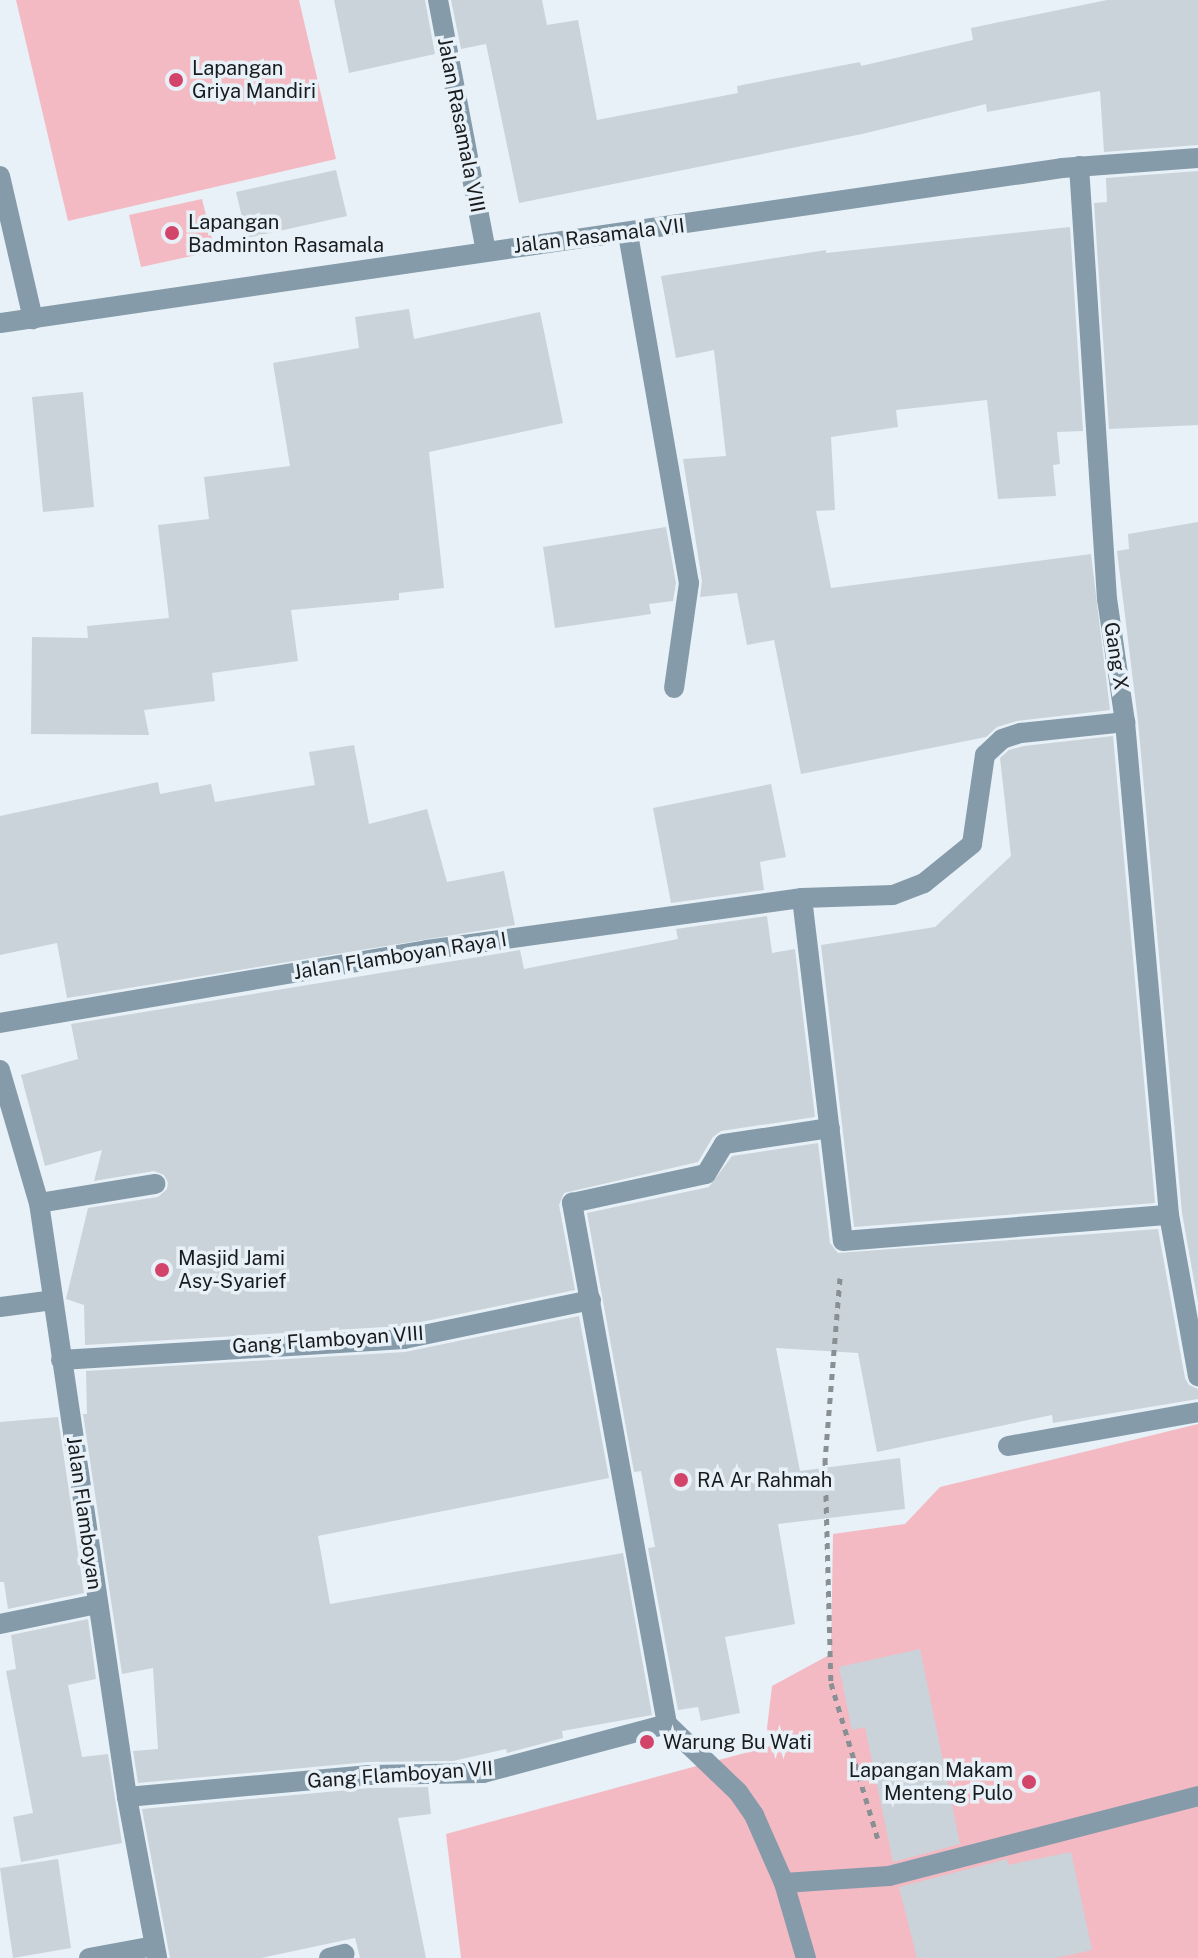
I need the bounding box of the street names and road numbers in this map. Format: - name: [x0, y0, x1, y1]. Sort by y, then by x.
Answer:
- street label: Jalan Rasamala VIII: [432, 35, 490, 215]
- street label: Jalan Rasamala VII: [512, 214, 686, 258]
- street label: Gang X: [1099, 620, 1133, 692]
- street label: Jalan Flamboyan Raya I: [292, 927, 508, 985]
- street label: Gang Flamboyan VIII: [231, 1321, 425, 1359]
- street label: Jalan Flamboyan: [61, 1435, 107, 1591]
- street label: Gang Flamboyan VII: [306, 1757, 494, 1793]

